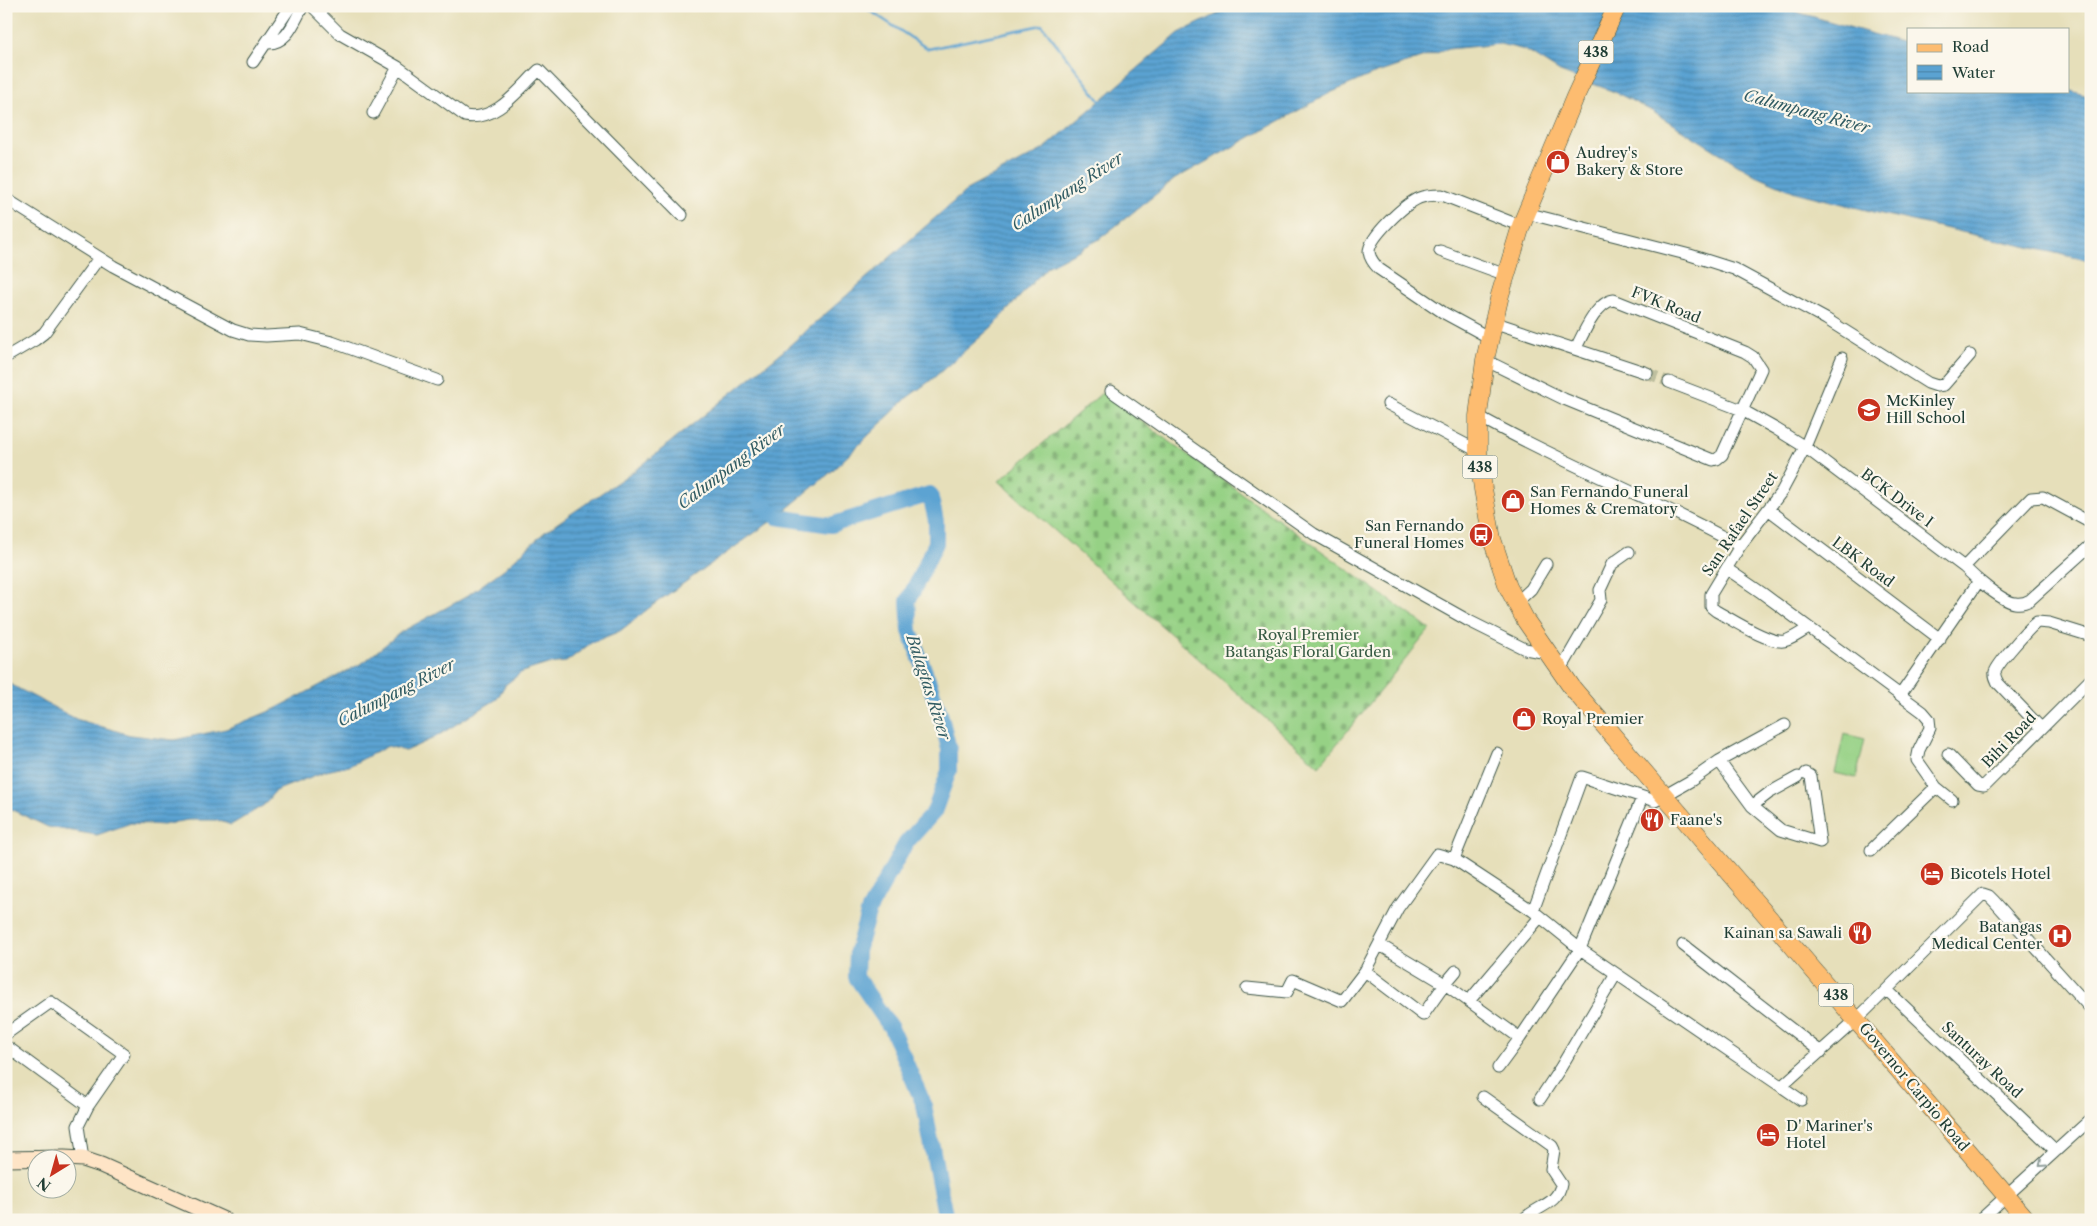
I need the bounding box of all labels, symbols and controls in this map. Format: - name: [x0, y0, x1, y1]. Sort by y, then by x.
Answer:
- legend: [1907, 28, 2070, 92]
- text: Road: [1952, 37, 1989, 56]
- road number: 438: [1578, 41, 1614, 64]
- text: Water: [1951, 63, 1996, 82]
- water label: Calumpang River: [1742, 85, 1874, 138]
- place label: Audrey's Bakery & Store: [1575, 143, 1683, 179]
- water label: Calumpang River: [1007, 147, 1128, 235]
- shop icon: Audrey's Bakery & Store: [1545, 149, 1571, 175]
- street label: FVK Road: [1629, 282, 1704, 327]
- place label: McKinley Hill School: [1886, 391, 1966, 427]
- school or university icon: McKinley Hill School: [1856, 397, 1882, 423]
- water label: Calumpang River: [673, 418, 790, 513]
- road number: 438: [1462, 456, 1498, 478]
- street label: BCK Drive I: [1857, 464, 1937, 531]
- street label: San Rafael Street: [1698, 467, 1782, 579]
- place label: San Fernando Funeral Homes & Crematory: [1530, 482, 1689, 518]
- shop icon: San Fernando Funeral Homes & Crematory: [1500, 488, 1526, 514]
- place label: San Fernando Funeral Homes: [1354, 516, 1464, 552]
- bus stop icon: San Fernando Funeral Homes: [1468, 522, 1494, 548]
- street label: LBK Road: [1829, 532, 1898, 591]
- park label: Royal Premier Batangas Floral Garden: [1225, 625, 1392, 661]
- water label: Balagtas River: [902, 630, 956, 744]
- water label: Calumpang River: [334, 653, 460, 730]
- shop icon: Royal Premier: [1511, 706, 1537, 732]
- street label: Bihi Road: [1977, 708, 2040, 771]
- place label: Royal Premier: [1542, 709, 1644, 728]
- restaurant icon: Faane's: [1639, 807, 1665, 833]
- place label: Faane's: [1670, 810, 1722, 829]
- hotel icon: Bicotels Hotel: [1919, 861, 1945, 887]
- place label: Bicotels Hotel: [1950, 864, 2051, 883]
- place label: Batangas Medical Center: [1931, 917, 2043, 953]
- restaurant icon: Kainan sa Sawali: [1847, 920, 1873, 946]
- place label: Kainan sa Sawali: [1724, 923, 1842, 942]
- hospital icon: Batangas Medical Center: [2047, 923, 2073, 949]
- road number: 438: [1818, 984, 1854, 1006]
- street label: Santuray Road: [1938, 1017, 2027, 1102]
- street label: Governor Carpio Road: [1855, 1019, 1974, 1155]
- place label: D' Mariner's Hotel: [1786, 1116, 1873, 1152]
- hotel icon: D' Mariner's Hotel: [1755, 1122, 1781, 1148]
- north arrow: [28, 1148, 78, 1198]
- one-way arrow: [2039, 1158, 2048, 1167]
- text: N: [34, 1174, 54, 1195]

